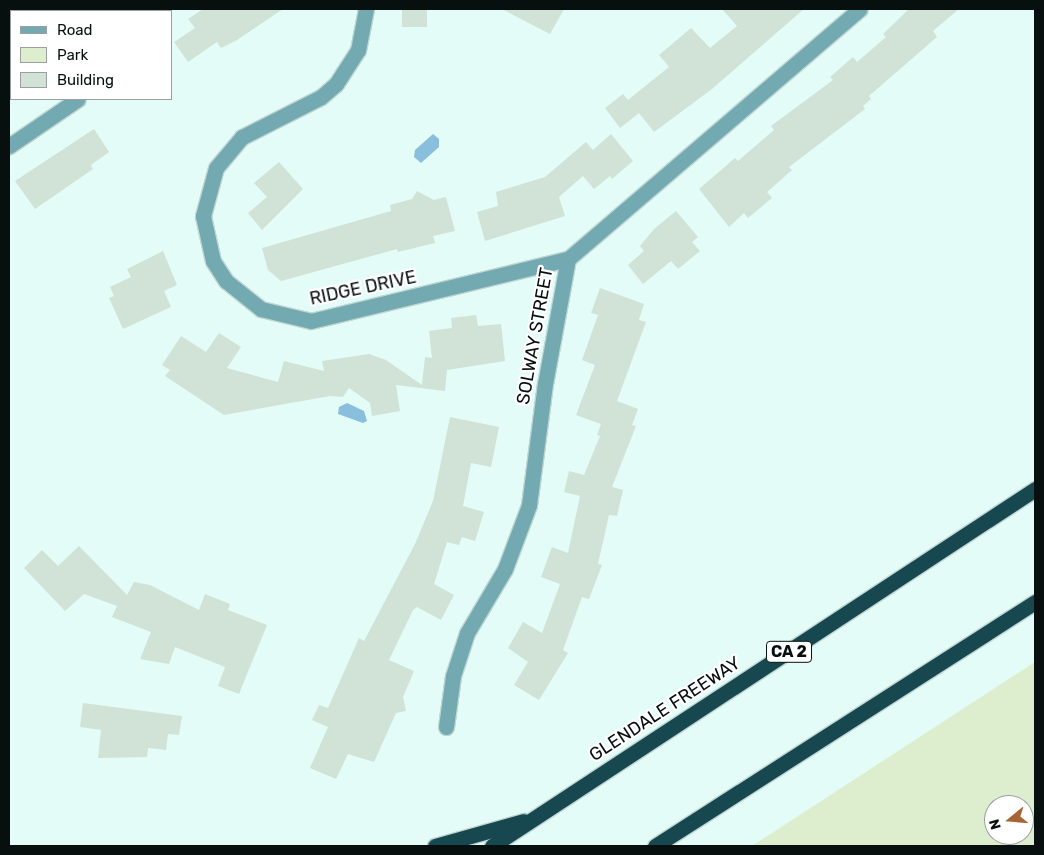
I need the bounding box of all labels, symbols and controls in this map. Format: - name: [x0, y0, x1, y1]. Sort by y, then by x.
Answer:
- legend: [10, 10, 172, 100]
- text: Road: [57, 21, 93, 39]
- text: Park: [57, 46, 88, 64]
- text: Building: [57, 71, 114, 89]
- street label: RIDGE DRIVE: [308, 266, 418, 310]
- street label: SOLWAY STREET: [512, 266, 558, 406]
- road number: CA 2: [765, 638, 813, 666]
- street label: GLENDALE FREEWAY: [585, 652, 745, 766]
- north arrow: [984, 795, 1034, 845]
- text: N: [986, 817, 1005, 832]

